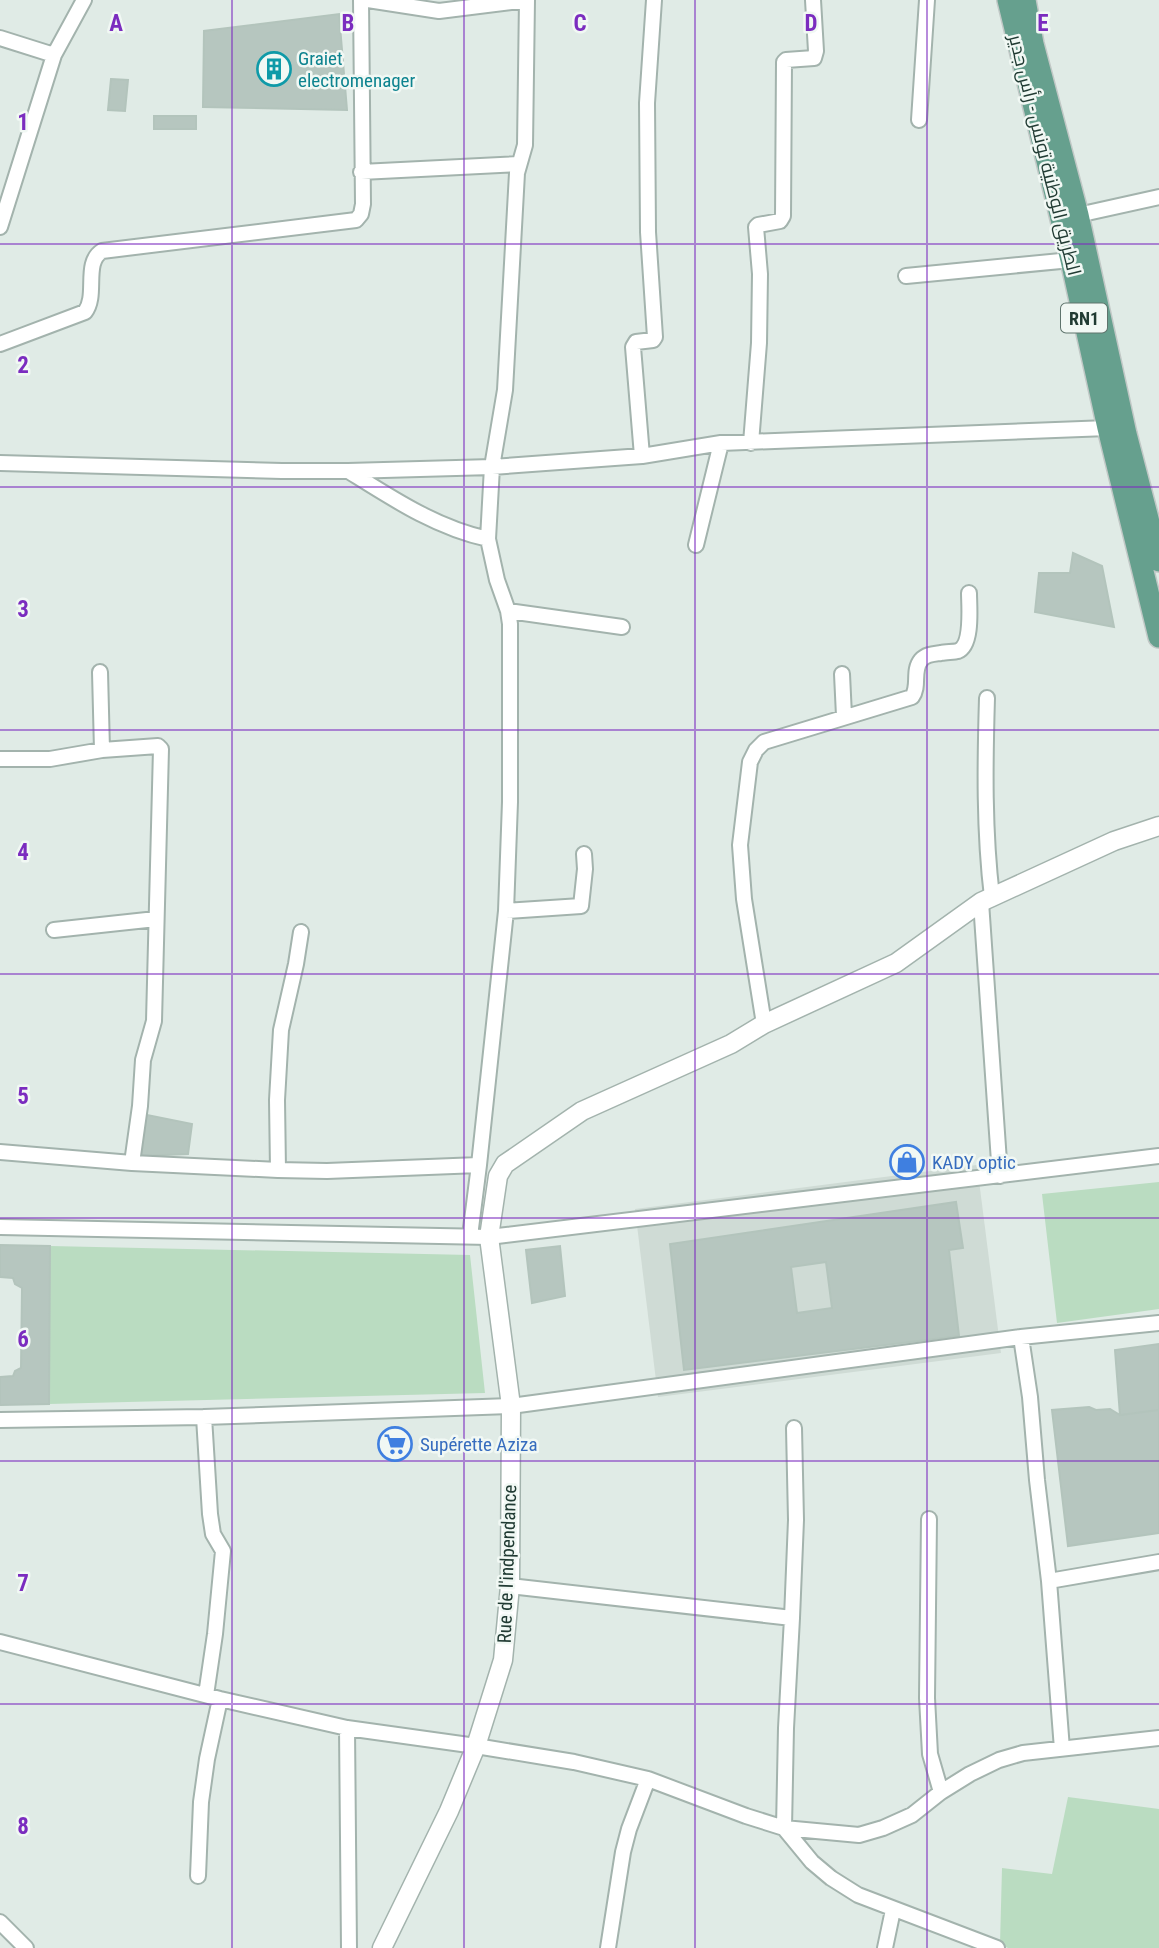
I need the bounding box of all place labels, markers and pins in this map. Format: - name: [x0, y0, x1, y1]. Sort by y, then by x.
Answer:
- place label: Graiet electromenager: [298, 47, 416, 92]
- building icon: Graiet electromenager: [255, 50, 293, 88]
- shop icon: KADY optic: [888, 1143, 926, 1181]
- place label: KADY optic: [932, 1151, 1016, 1174]
- supermarket icon: Supérette Aziza: [376, 1425, 414, 1463]
- place label: Supérette Aziza: [420, 1433, 538, 1456]

